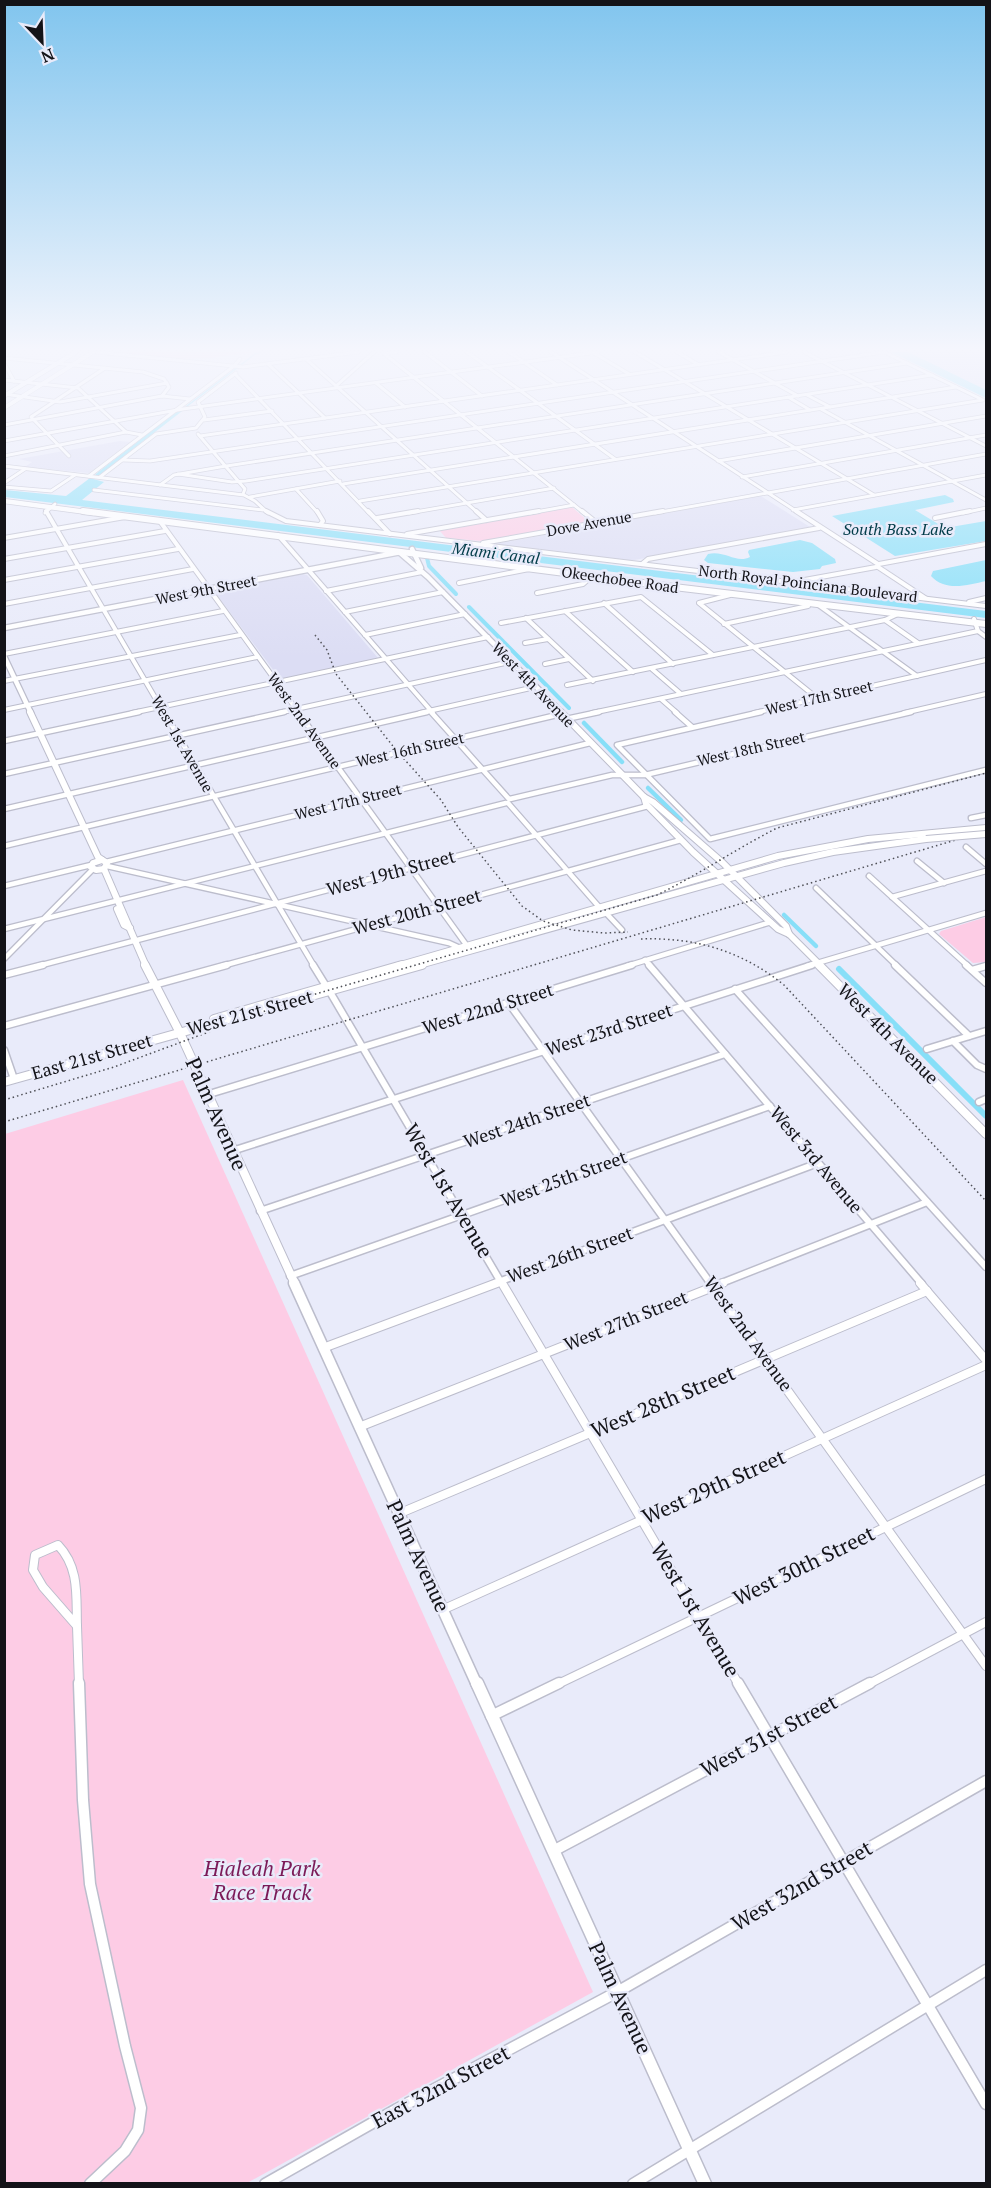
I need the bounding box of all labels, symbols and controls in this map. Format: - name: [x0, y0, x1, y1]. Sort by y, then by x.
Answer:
- north arrow: [12, 12, 72, 72]
- text: N: [38, 43, 58, 68]
- street label: Dove Avenue: [545, 506, 633, 540]
- water label: South Bass Lake: [843, 518, 953, 540]
- water label: Miami Canal: [450, 537, 542, 569]
- street label: North Royal Poinciana Boulevard: [698, 560, 919, 606]
- street label: Okeechobee Road: [560, 561, 680, 597]
- street label: West 9th Street: [154, 569, 258, 609]
- street label: West 4th Avenue: [488, 637, 580, 731]
- street label: West 2nd Avenue: [263, 668, 346, 772]
- street label: West 17th Street: [763, 675, 875, 719]
- street label: West 1st Avenue: [147, 691, 219, 796]
- street label: West 18th Street: [695, 726, 807, 770]
- street label: West 16th Street: [354, 727, 466, 771]
- street label: West 17th Street: [292, 778, 404, 824]
- street label: West 19th Street: [324, 843, 458, 901]
- street label: West 20th Street: [350, 882, 484, 940]
- street label: West 22nd Street: [419, 977, 556, 1039]
- street label: West 4th Avenue: [833, 978, 944, 1089]
- street label: West 21st Street: [184, 984, 316, 1040]
- street label: West 23rd Street: [542, 997, 675, 1061]
- street label: East 21st Street: [29, 1027, 155, 1085]
- street label: Palm Avenue: [180, 1053, 254, 1175]
- street label: West 24th Street: [460, 1087, 593, 1153]
- street label: West 3rd Avenue: [765, 1101, 869, 1218]
- street label: West 1st Avenue: [398, 1118, 500, 1263]
- street label: West 25th Street: [497, 1144, 630, 1212]
- street label: West 26th Street: [503, 1220, 636, 1288]
- street label: West 2nd Avenue: [699, 1271, 799, 1396]
- street label: West 27th Street: [560, 1284, 691, 1356]
- street label: West 28th Street: [586, 1358, 739, 1444]
- street label: West 29th Street: [637, 1442, 790, 1530]
- street label: Palm Avenue: [381, 1495, 457, 1616]
- street label: West 30th Street: [728, 1519, 879, 1612]
- street label: West 1st Avenue: [645, 1537, 747, 1682]
- street label: West 31st Street: [695, 1687, 842, 1783]
- street label: West 32nd Street: [726, 1833, 877, 1937]
- park label: Hialeah Park Race Track: [203, 1854, 321, 1906]
- street label: Palm Avenue: [583, 1937, 659, 2058]
- street label: East 32nd Street: [367, 2038, 515, 2134]

